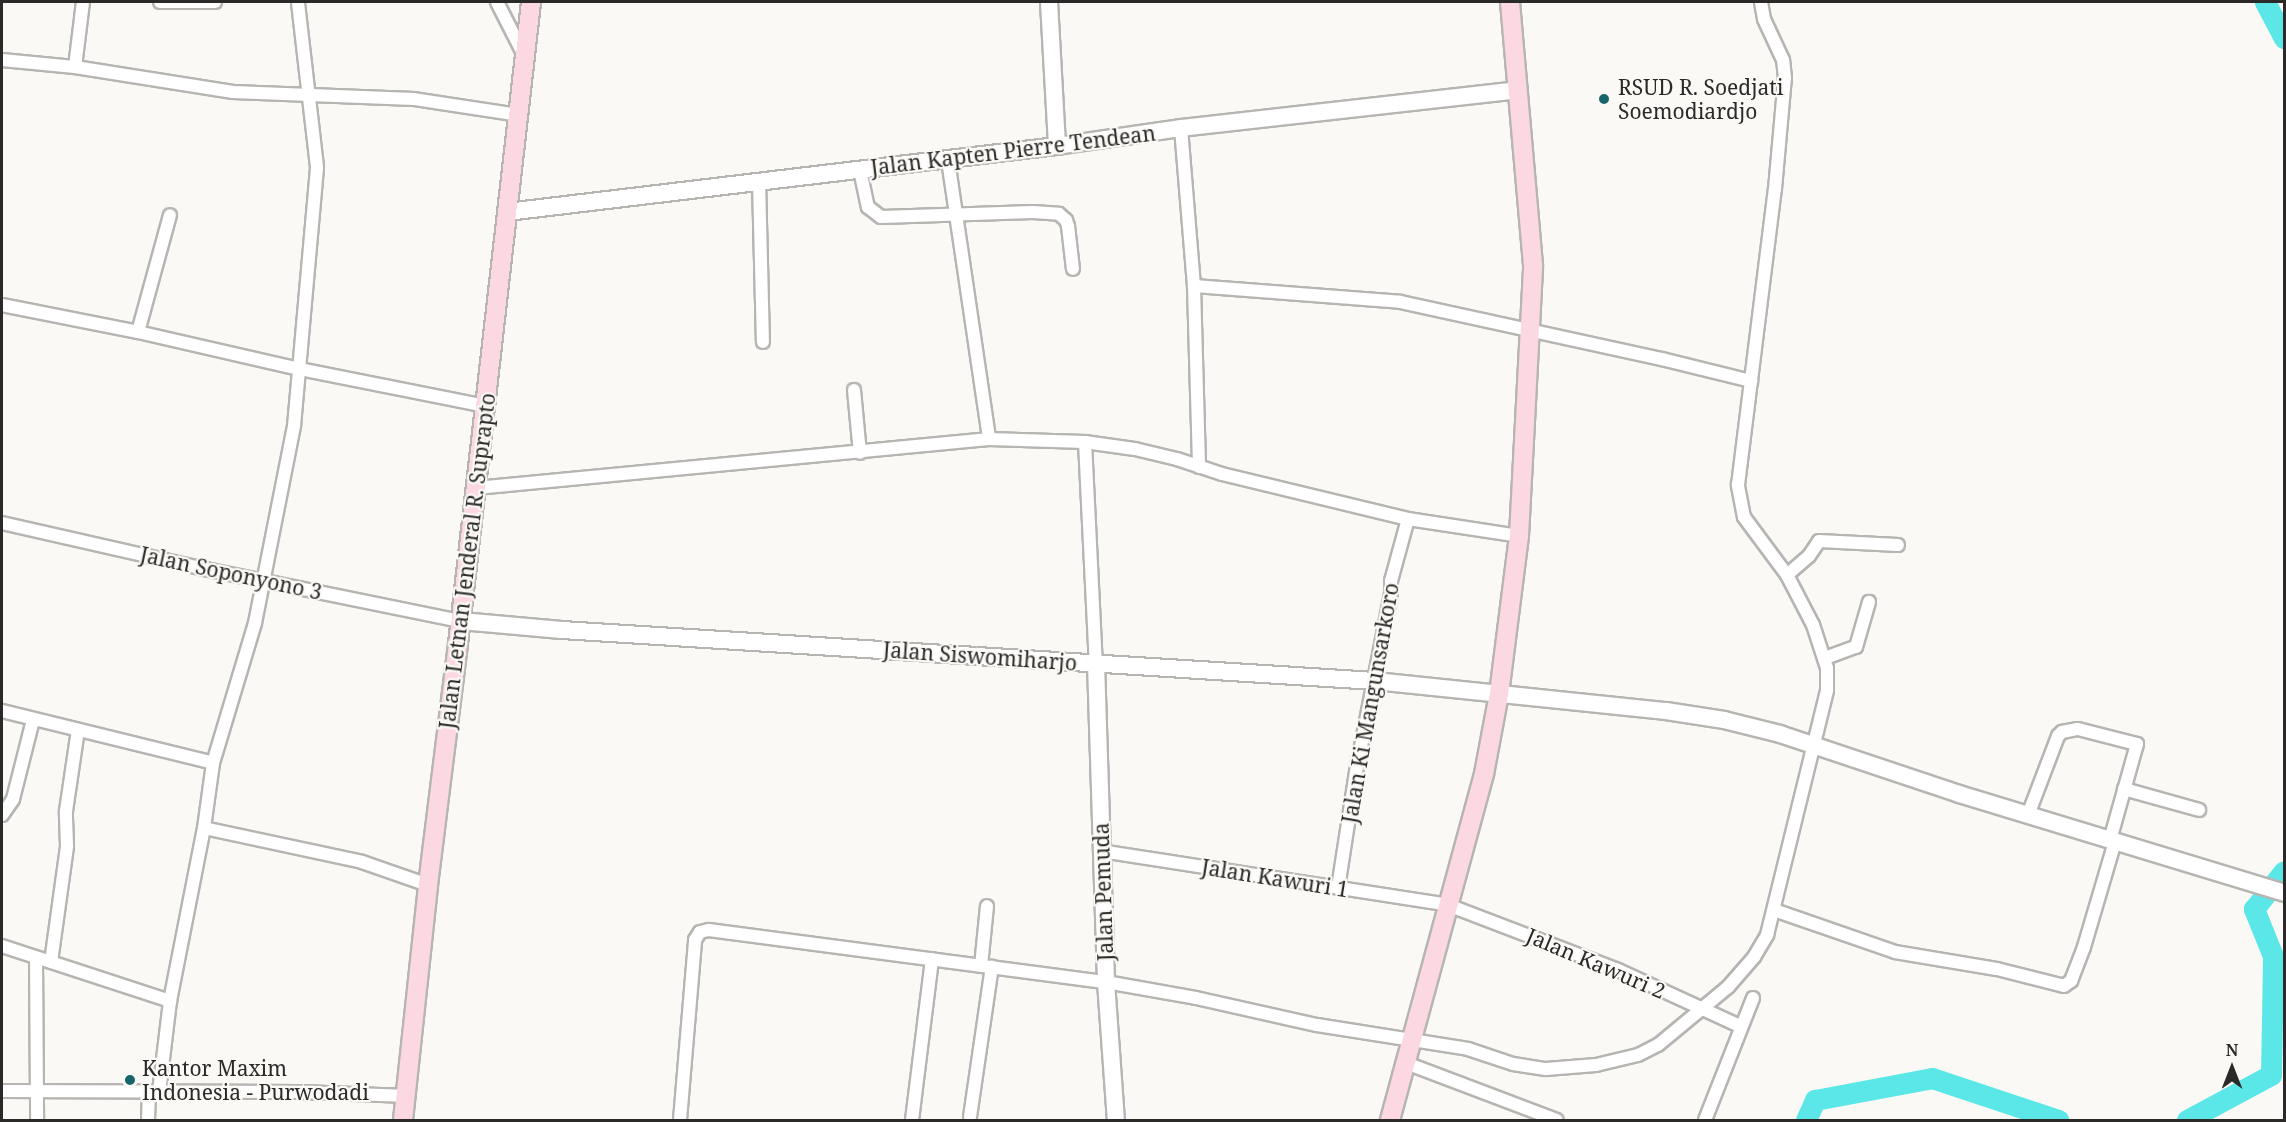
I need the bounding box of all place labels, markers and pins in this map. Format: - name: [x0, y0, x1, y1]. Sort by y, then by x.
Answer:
- place label: RSUD R. Soedjati Soemodiardjo: [1618, 74, 1783, 124]
- marker: RSUD R. Soedjati Soemodiardjo: [1595, 90, 1613, 108]
- place label: Kantor Maxim Indonesia - Purwodadi: [142, 1055, 369, 1105]
- marker: Kantor Maxim Indonesia - Purwodadi: [123, 1073, 137, 1087]

